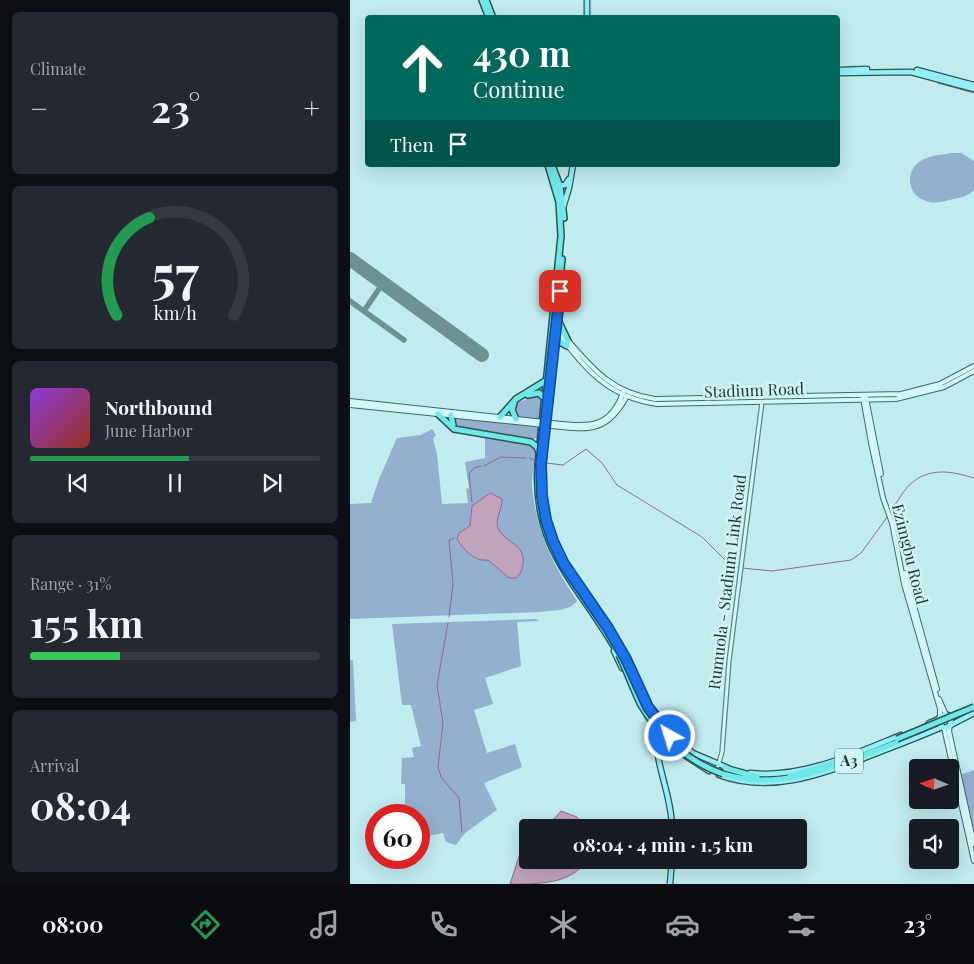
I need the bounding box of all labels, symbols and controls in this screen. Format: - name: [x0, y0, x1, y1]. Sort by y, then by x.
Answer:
- text: 430 m: [473, 29, 570, 76]
- icon: ahead: [390, 35, 455, 100]
- text: Climate: [30, 58, 86, 79]
- text: Continue: [473, 74, 565, 104]
- text: 23°: [151, 82, 200, 133]
- text: −: [30, 89, 48, 126]
- text: +: [304, 89, 320, 126]
- icon: arrive: [444, 130, 472, 158]
- text: Then: [390, 131, 434, 157]
- text: 57: [151, 238, 199, 307]
- pin: [539, 270, 581, 312]
- icon: arrive: [546, 277, 574, 305]
- text: km/h: [154, 301, 197, 324]
- street label: Stadium Road: [704, 377, 804, 402]
- text: Northbound: [105, 394, 213, 420]
- text: June Harbor: [105, 420, 193, 441]
- icon: previous: [64, 469, 92, 497]
- icon: pause: [161, 469, 189, 497]
- icon: next: [258, 469, 286, 497]
- street label: Rumuola - Stadium Link Road: [703, 473, 750, 691]
- street label: Ezimgbu Road: [888, 501, 933, 607]
- text: Range · 31%: [30, 573, 111, 594]
- text: 155 km: [30, 597, 143, 648]
- position arrow: [643, 709, 695, 761]
- road number: A3: [835, 748, 863, 774]
- text: Arrival: [30, 755, 79, 776]
- north arrow: [909, 759, 959, 809]
- map controls: [909, 759, 959, 869]
- text: 08:04: [30, 779, 131, 830]
- speed limit sign: 60: [365, 804, 430, 869]
- button: sound: [909, 819, 959, 869]
- text: 08:04 · 4 min · 1.5 km: [573, 831, 753, 857]
- icon: directions: [188, 907, 223, 942]
- icon: music: [307, 907, 342, 942]
- icon: phone: [426, 907, 461, 942]
- icon: climate: [546, 907, 581, 942]
- icon: car: [665, 907, 700, 942]
- icon: filters: [784, 907, 819, 942]
- text: 08:00: [42, 909, 103, 939]
- text: 23°: [903, 909, 932, 939]

